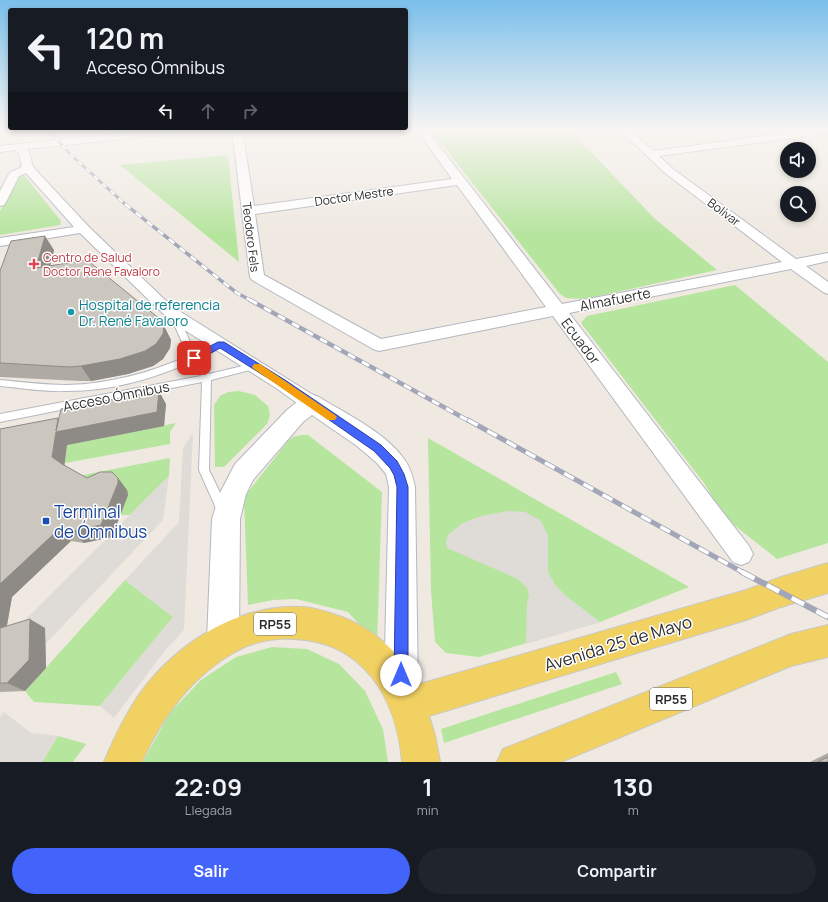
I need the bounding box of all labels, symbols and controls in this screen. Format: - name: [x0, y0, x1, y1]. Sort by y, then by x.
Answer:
- text: 120 m: [86, 19, 164, 57]
- icon: left: [20, 24, 72, 76]
- text: Acceso Ómnibus: [86, 55, 225, 79]
- icon: left: [155, 100, 177, 122]
- icon: ahead: [197, 100, 219, 122]
- icon: right: [239, 100, 261, 122]
- map controls: [780, 142, 816, 222]
- button: sound: [780, 142, 816, 178]
- street label: Doctor Mestre: [313, 182, 395, 210]
- button: search: [780, 186, 816, 222]
- street label: Bolívar: [704, 194, 744, 230]
- street label: Teodoro Fels: [238, 201, 264, 273]
- place label: Centro de Salud Doctor Rene Favaloro: [43, 249, 160, 280]
- marker: Centro de Salud Doctor Rene Favaloro: [28, 258, 40, 270]
- street label: Almafuerte: [578, 283, 652, 315]
- place label: Hospital de referencia Dr. René Favaloro: [79, 295, 220, 330]
- marker: Hospital de referencia Dr. René Favaloro: [66, 307, 76, 317]
- street label: Ecuador: [557, 314, 605, 368]
- pin: [177, 341, 211, 375]
- icon: arrive: [183, 347, 205, 369]
- street label: Acceso Ómnibus: [61, 376, 171, 416]
- place label: Terminal de Ómnibus: [54, 500, 147, 543]
- marker: Terminal de Ómnibus: [41, 516, 51, 526]
- street label: Avenida 25 de Mayo: [541, 610, 695, 676]
- road number: RP55: [254, 613, 296, 635]
- position arrow: [380, 654, 422, 696]
- road number: RP55: [650, 688, 692, 710]
- text: 22:09: [175, 770, 242, 803]
- text: 1: [422, 770, 433, 803]
- text: 130: [613, 770, 653, 803]
- text: Llegada: [185, 801, 232, 819]
- text: min: [417, 801, 439, 819]
- text: m: [628, 801, 639, 819]
- button: Salir: [12, 848, 410, 894]
- button: Compartir: [418, 848, 816, 894]

